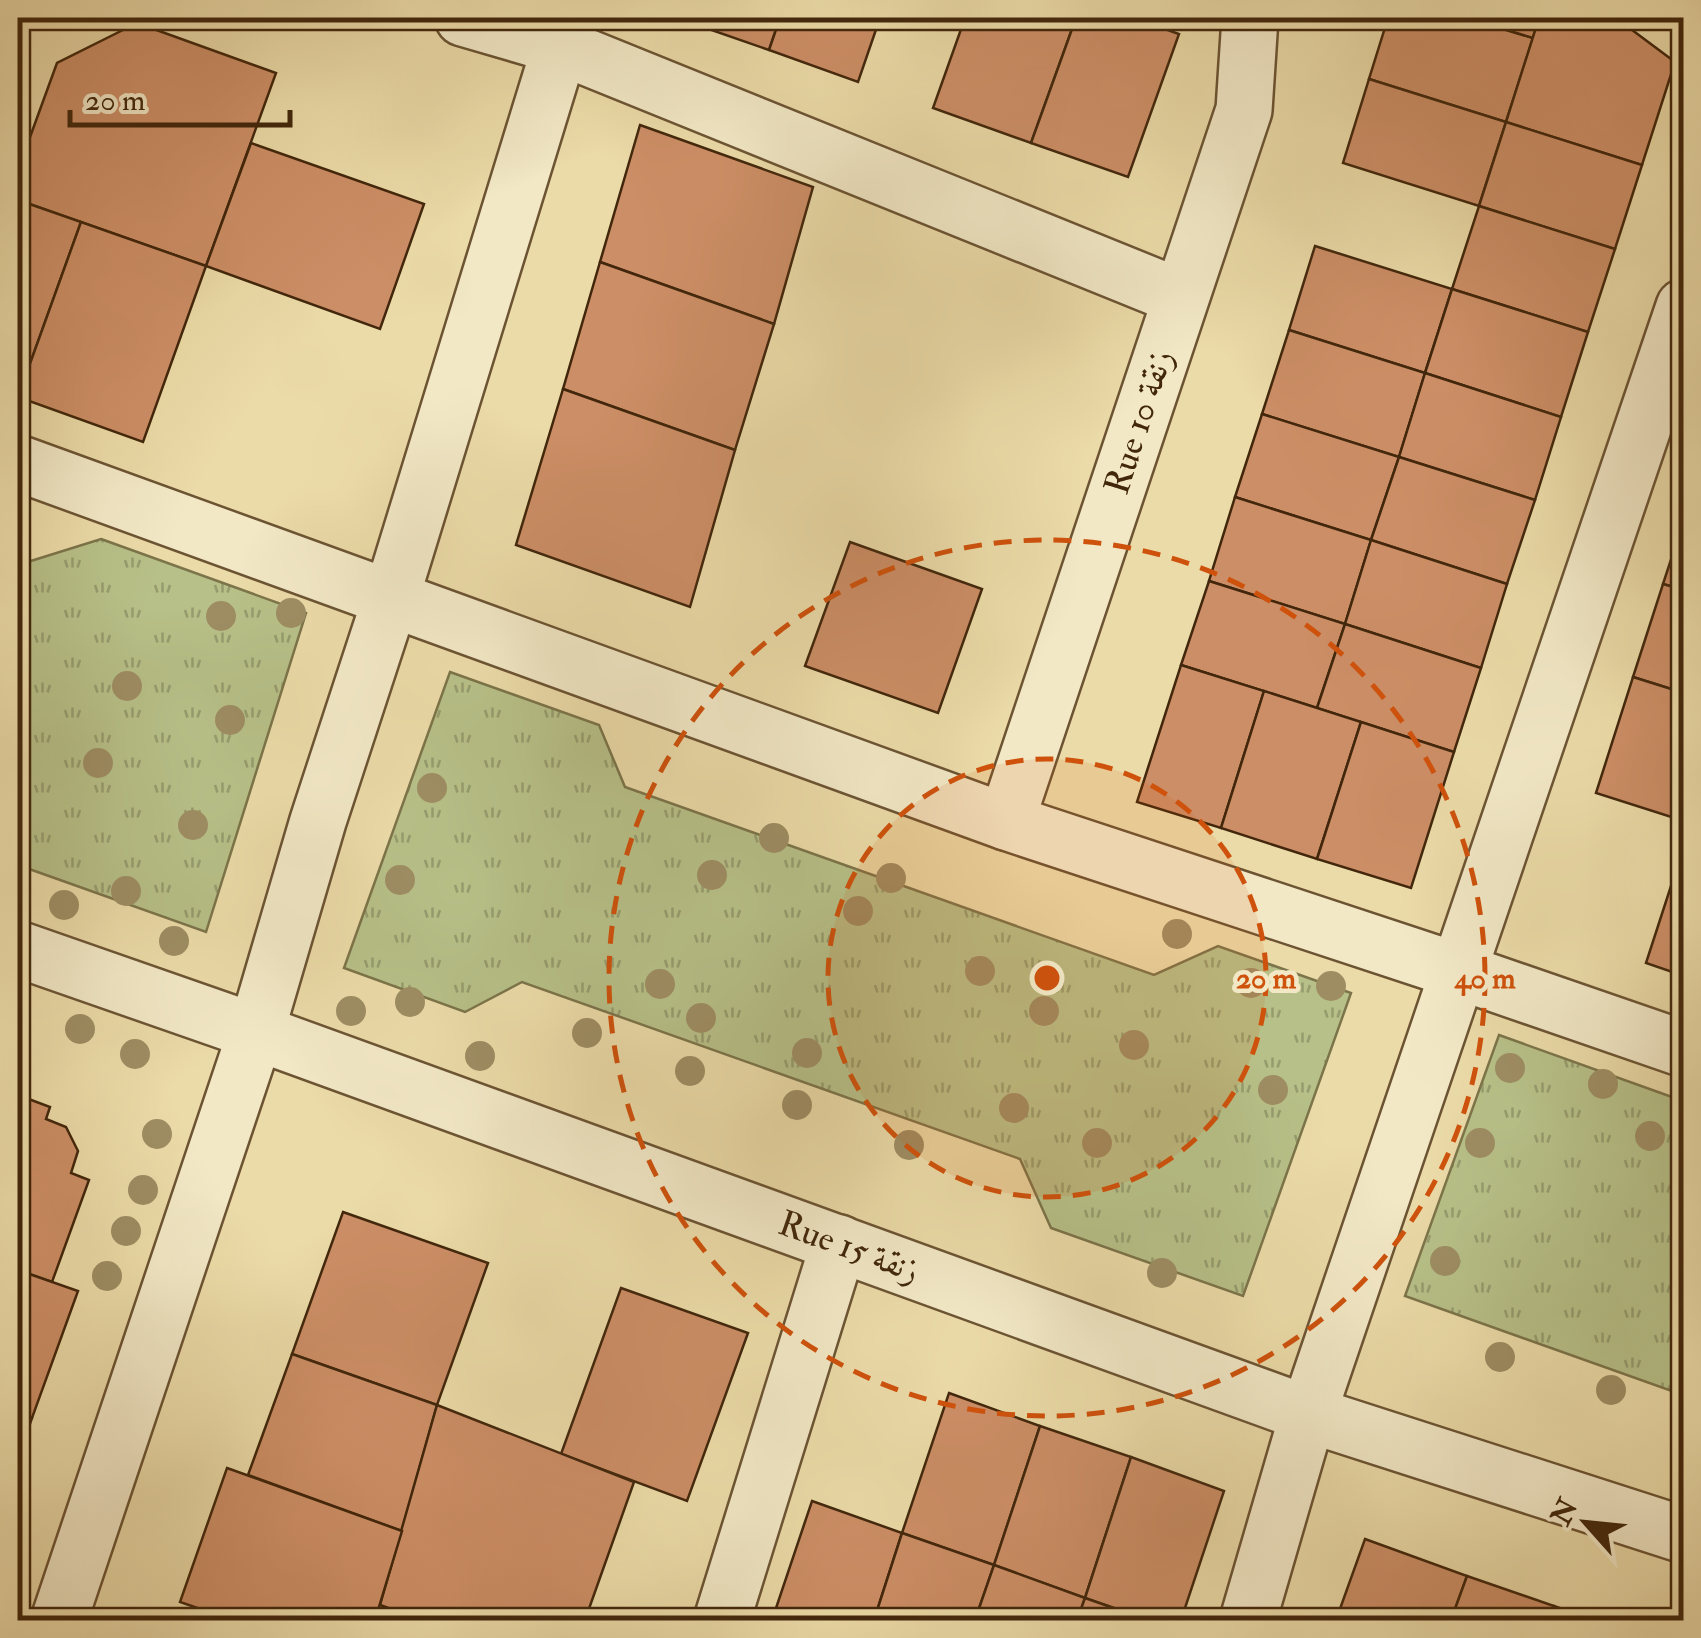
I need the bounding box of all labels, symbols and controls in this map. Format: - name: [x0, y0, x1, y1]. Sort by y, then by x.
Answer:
- scale bar: [70, 65, 290, 127]
- text: 20 m: [85, 82, 145, 119]
- street label: Rue 10 زنقة: [1095, 344, 1183, 500]
- centre of rings: [1029, 960, 1065, 996]
- text: 20 m: [1236, 960, 1297, 997]
- text: 40 m: [1453, 960, 1516, 997]
- street label: Rue 15 زنقة: [772, 1201, 926, 1293]
- north arrow: [1536, 1473, 1636, 1573]
- text: N: [1543, 1492, 1587, 1532]

